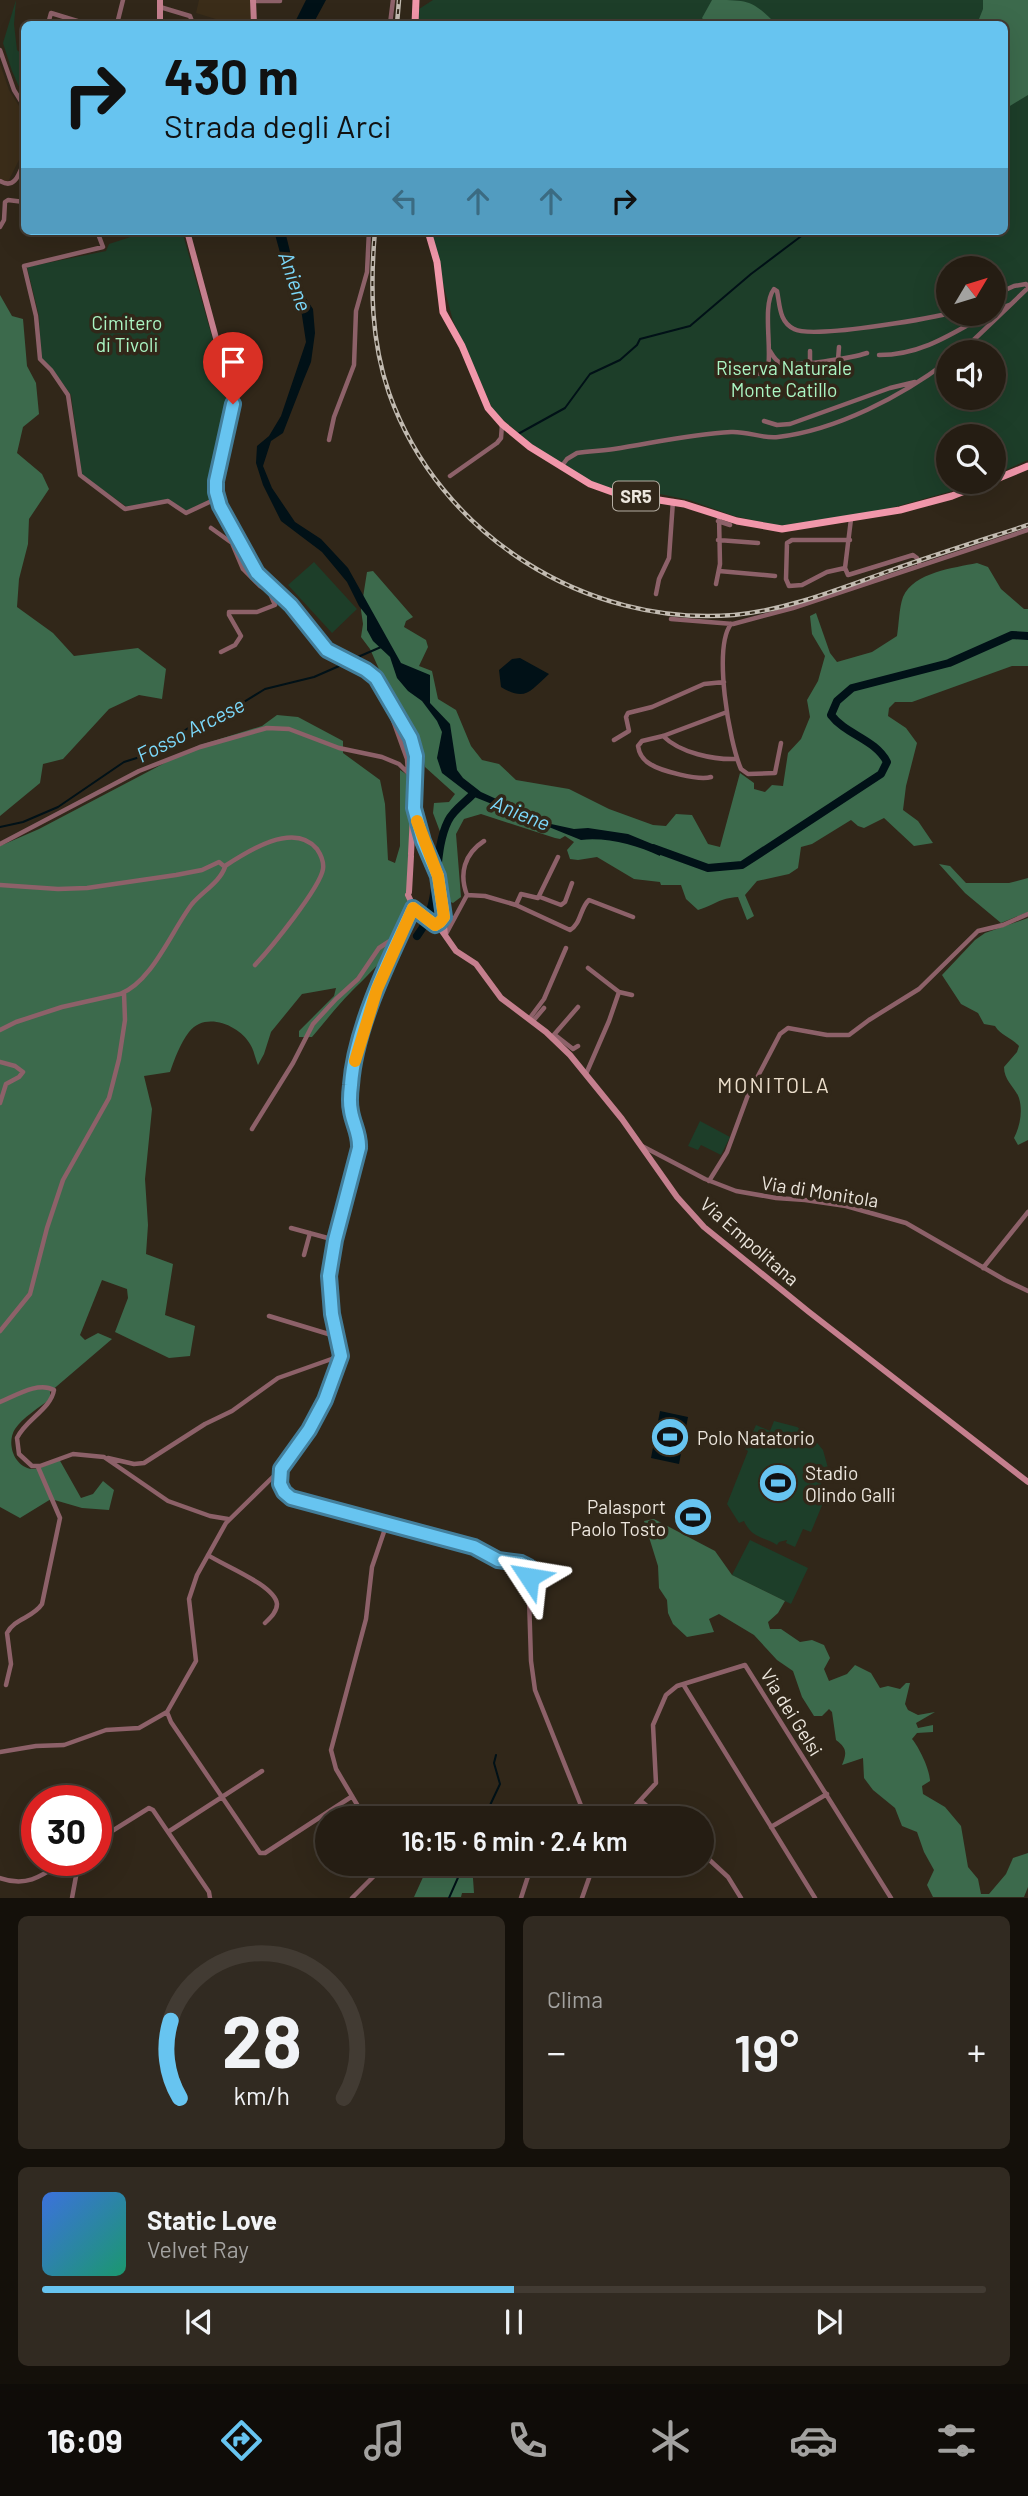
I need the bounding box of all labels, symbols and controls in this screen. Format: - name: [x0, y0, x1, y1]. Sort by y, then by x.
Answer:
- text: 430 m: [164, 46, 299, 105]
- icon: right: [49, 49, 140, 140]
- text: Strada degli Arci: [164, 106, 392, 144]
- icon: left: [386, 182, 424, 220]
- icon: ahead: [459, 182, 497, 220]
- icon: ahead: [532, 182, 570, 220]
- icon: right: [605, 182, 643, 220]
- water label: Aniene: [274, 248, 318, 314]
- north arrow: [936, 256, 1006, 326]
- map controls: [936, 256, 1006, 494]
- park label: Cimitero di Tivoli: [92, 311, 162, 356]
- pin: [203, 332, 263, 404]
- button: sound: [936, 340, 1006, 410]
- icon: arrive: [214, 343, 252, 381]
- park label: Riserva Naturale Monte Catillo: [716, 356, 852, 401]
- button: search: [936, 424, 1006, 494]
- road number: SR5: [613, 482, 659, 510]
- water label: Fosso Arcese: [132, 691, 248, 767]
- water label: Aniene: [488, 789, 554, 835]
- district label: MONITOLA: [717, 1072, 831, 1097]
- street label: Via di Monitola: [760, 1170, 880, 1212]
- street label: Via Empolitana: [696, 1192, 804, 1290]
- sports icon: Polo Natatorio: [649, 1416, 691, 1458]
- place label: Polo Natatorio: [697, 1426, 815, 1449]
- place label: Stadio Olindo Galli: [805, 1461, 895, 1506]
- sports icon: Stadio Olindo Galli: [757, 1462, 799, 1504]
- place label: Palasport Paolo Tosto: [570, 1495, 666, 1540]
- sports icon: Palasport Paolo Tosto: [672, 1496, 714, 1538]
- position arrow: [492, 1540, 566, 1614]
- street label: Via dei Gelsi: [756, 1664, 828, 1760]
- speed limit sign: 30: [21, 1785, 112, 1876]
- text: 16:15 · 6 min · 2.4 km: [402, 1825, 627, 1856]
- text: Clima: [547, 1985, 603, 2013]
- text: 28: [221, 1996, 302, 2084]
- text: 19°: [734, 2020, 799, 2082]
- text: −: [547, 2028, 566, 2074]
- text: +: [967, 2028, 986, 2074]
- text: km/h: [233, 2080, 290, 2110]
- text: Static Love: [147, 2204, 277, 2235]
- text: Velvet Ray: [147, 2235, 249, 2263]
- icon: previous: [180, 2303, 218, 2341]
- icon: pause: [495, 2303, 533, 2341]
- icon: next: [810, 2303, 848, 2341]
- icon: directions: [217, 2416, 266, 2465]
- icon: music: [360, 2416, 409, 2465]
- icon: phone: [503, 2416, 552, 2465]
- icon: climate: [646, 2416, 695, 2465]
- icon: car: [789, 2416, 838, 2465]
- icon: filters: [932, 2416, 981, 2465]
- text: 16:09: [47, 2421, 122, 2459]

